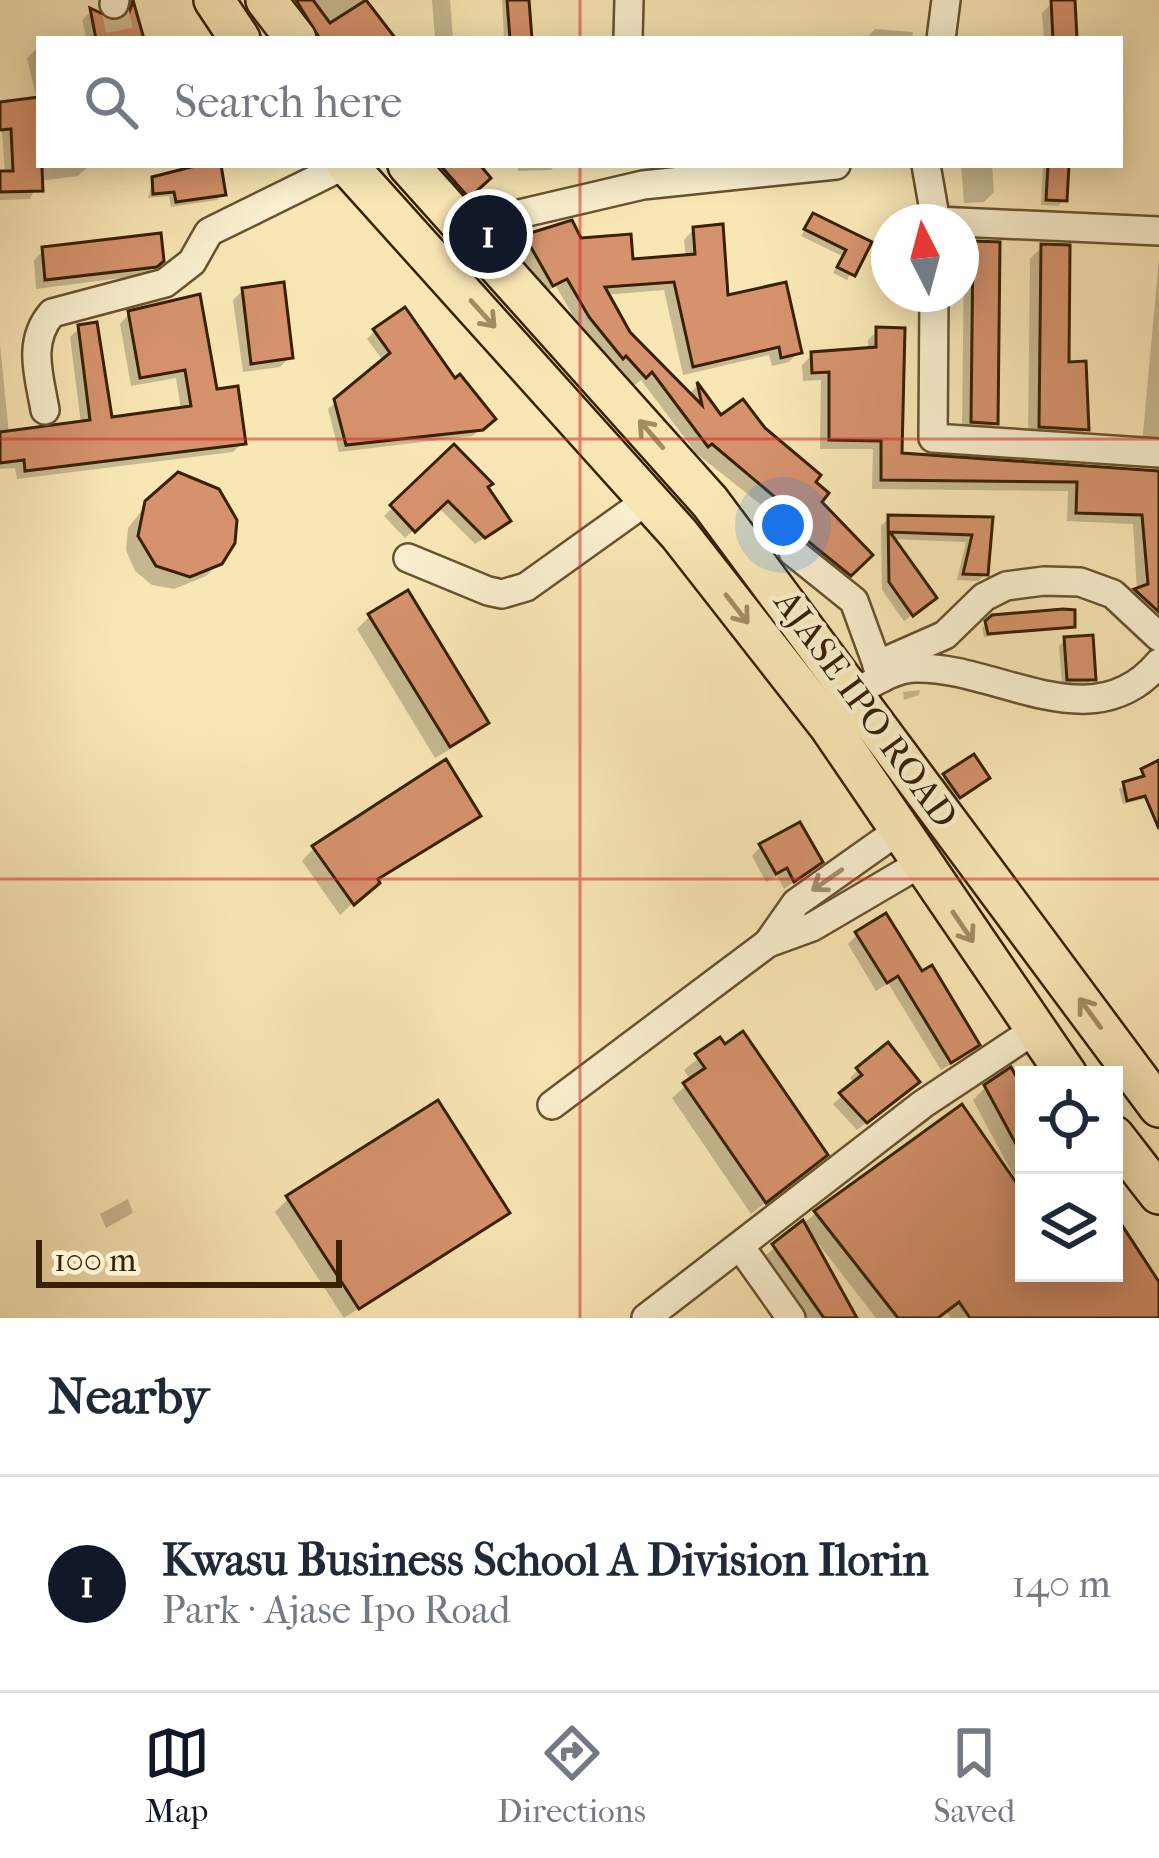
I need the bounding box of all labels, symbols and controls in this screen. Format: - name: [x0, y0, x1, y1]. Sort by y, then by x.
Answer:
- search box: [36, 36, 1123, 168]
- icon: search: [78, 69, 144, 135]
- text: Search here: [174, 76, 402, 129]
- pin: 1: [449, 189, 527, 279]
- north arrow: [871, 204, 979, 312]
- one-way arrow: [469, 298, 496, 328]
- one-way arrow: [638, 420, 666, 450]
- your location: [753, 495, 813, 555]
- street label: AJASE IPO ROAD: [765, 581, 966, 836]
- one-way arrow: [723, 593, 750, 625]
- one-way arrow: [811, 867, 844, 893]
- one-way arrow: [950, 909, 975, 943]
- one-way arrow: [1077, 997, 1103, 1030]
- map controls: [1015, 1066, 1123, 1282]
- button: locate: [1015, 1066, 1123, 1174]
- button: layers: [1015, 1174, 1123, 1282]
- scale bar: [36, 1234, 342, 1287]
- text: 100 m: [54, 1241, 137, 1280]
- text: Nearby: [48, 1366, 209, 1426]
- text: Kwasu Business School A Division Ilorin: [162, 1534, 929, 1587]
- text: 1: [80, 1561, 94, 1607]
- text: 140 m: [1012, 1561, 1111, 1607]
- text: Park · Ajase Ipo Road: [162, 1587, 511, 1633]
- tab: Map: [144, 1720, 210, 1831]
- tab: Directions: [497, 1720, 646, 1831]
- tab: Saved: [933, 1720, 1015, 1831]

